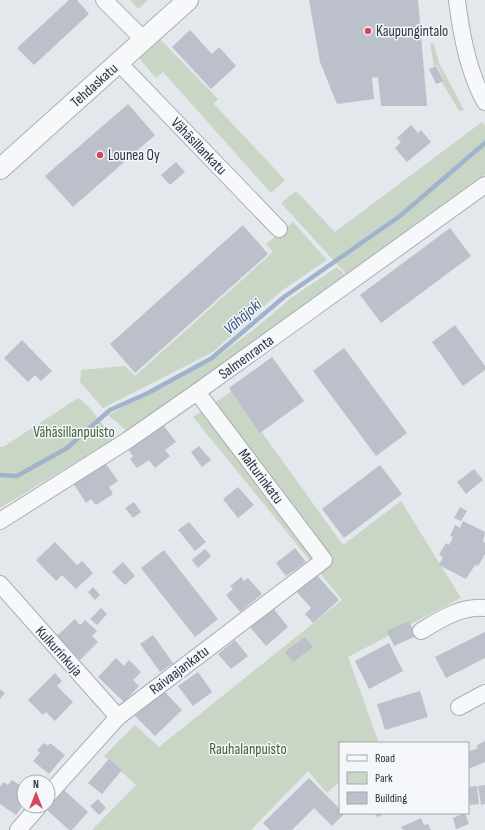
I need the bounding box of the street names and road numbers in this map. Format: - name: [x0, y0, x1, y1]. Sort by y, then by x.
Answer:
- street label: Tehdaskatu: [67, 59, 122, 112]
- street label: Vähäsillankatu: [167, 114, 231, 179]
- street label: Salmenranta: [215, 331, 278, 384]
- street label: Malturinkatu: [234, 445, 288, 508]
- street label: Kulkurinkuja: [31, 622, 86, 681]
- street label: Raivaajankatu: [146, 642, 213, 699]

